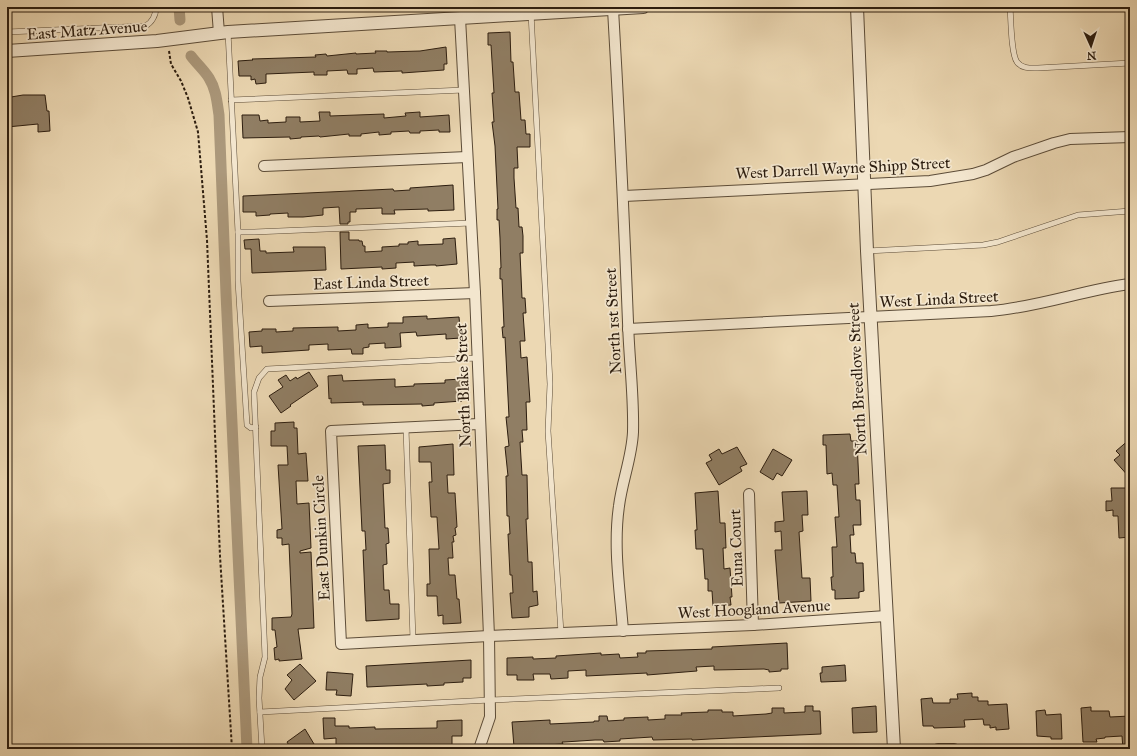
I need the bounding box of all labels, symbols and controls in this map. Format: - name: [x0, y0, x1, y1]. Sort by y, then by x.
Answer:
- street label: East Matz Avenue: [26, 16, 148, 44]
- north arrow: [1071, 26, 1111, 66]
- text: N: [1086, 49, 1097, 62]
- street label: West Darrell Wayne Shipp Street: [735, 153, 951, 183]
- street label: North 1st Street: [601, 267, 625, 375]
- street label: East Linda Street: [313, 270, 430, 294]
- street label: West Linda Street: [879, 286, 999, 312]
- street label: North Breedlove Street: [843, 302, 870, 456]
- street label: North Blake Street: [451, 322, 475, 447]
- street label: East Dunkin Circle: [308, 474, 334, 601]
- street label: Euna Court: [725, 508, 747, 587]
- street label: West Hoogland Avenue: [677, 595, 831, 623]

